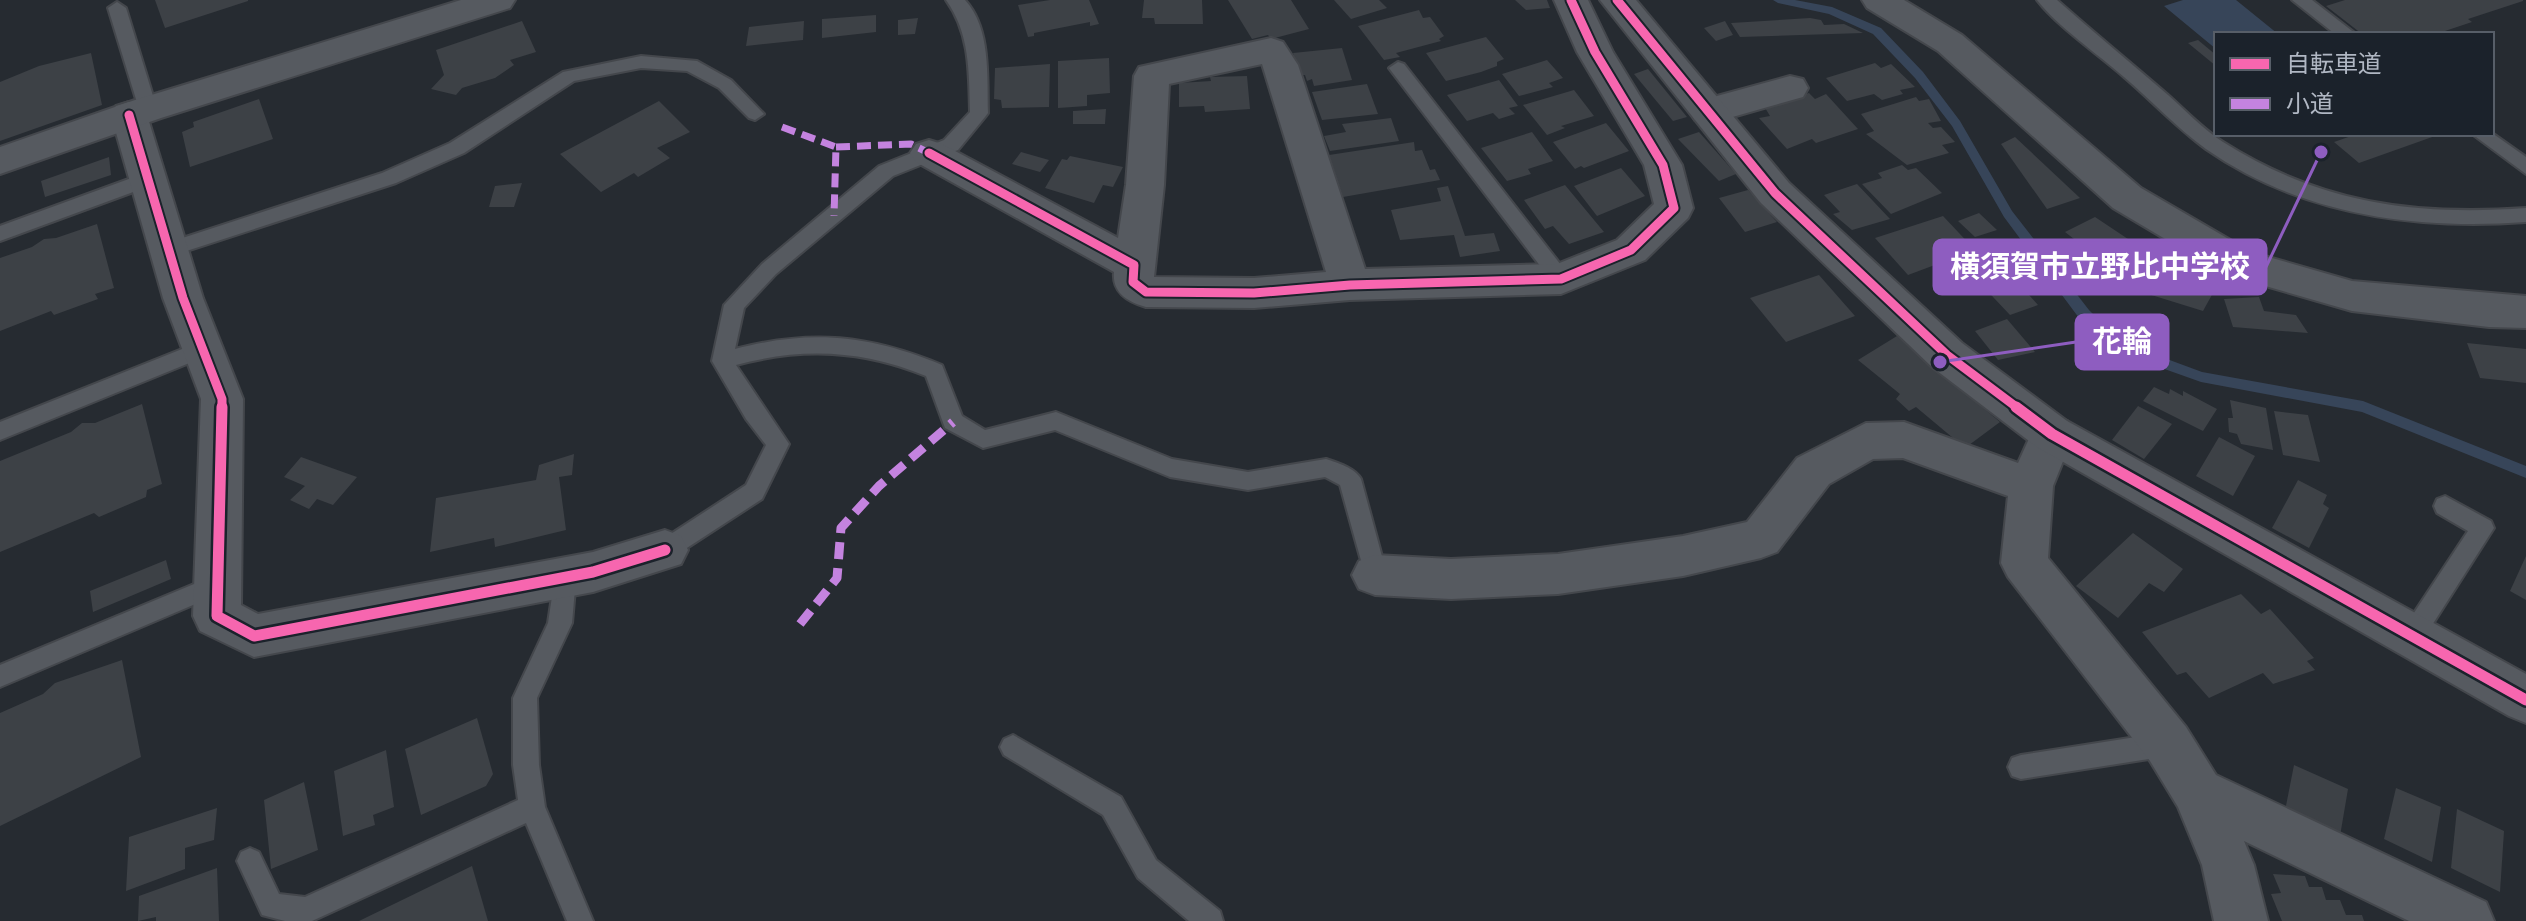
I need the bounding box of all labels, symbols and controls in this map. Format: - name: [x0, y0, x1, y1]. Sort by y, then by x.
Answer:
- legend: [2214, 32, 2494, 136]
- text: 自転車道: [2286, 50, 2382, 79]
- text: 小道: [2286, 90, 2334, 119]
- callout: 横須賀市立野比中学校: [1934, 240, 2266, 294]
- text: 横須賀市立野比中学校: [1950, 249, 2250, 286]
- callout: 花輪: [2076, 315, 2168, 369]
- text: 花輪: [2092, 324, 2152, 361]

